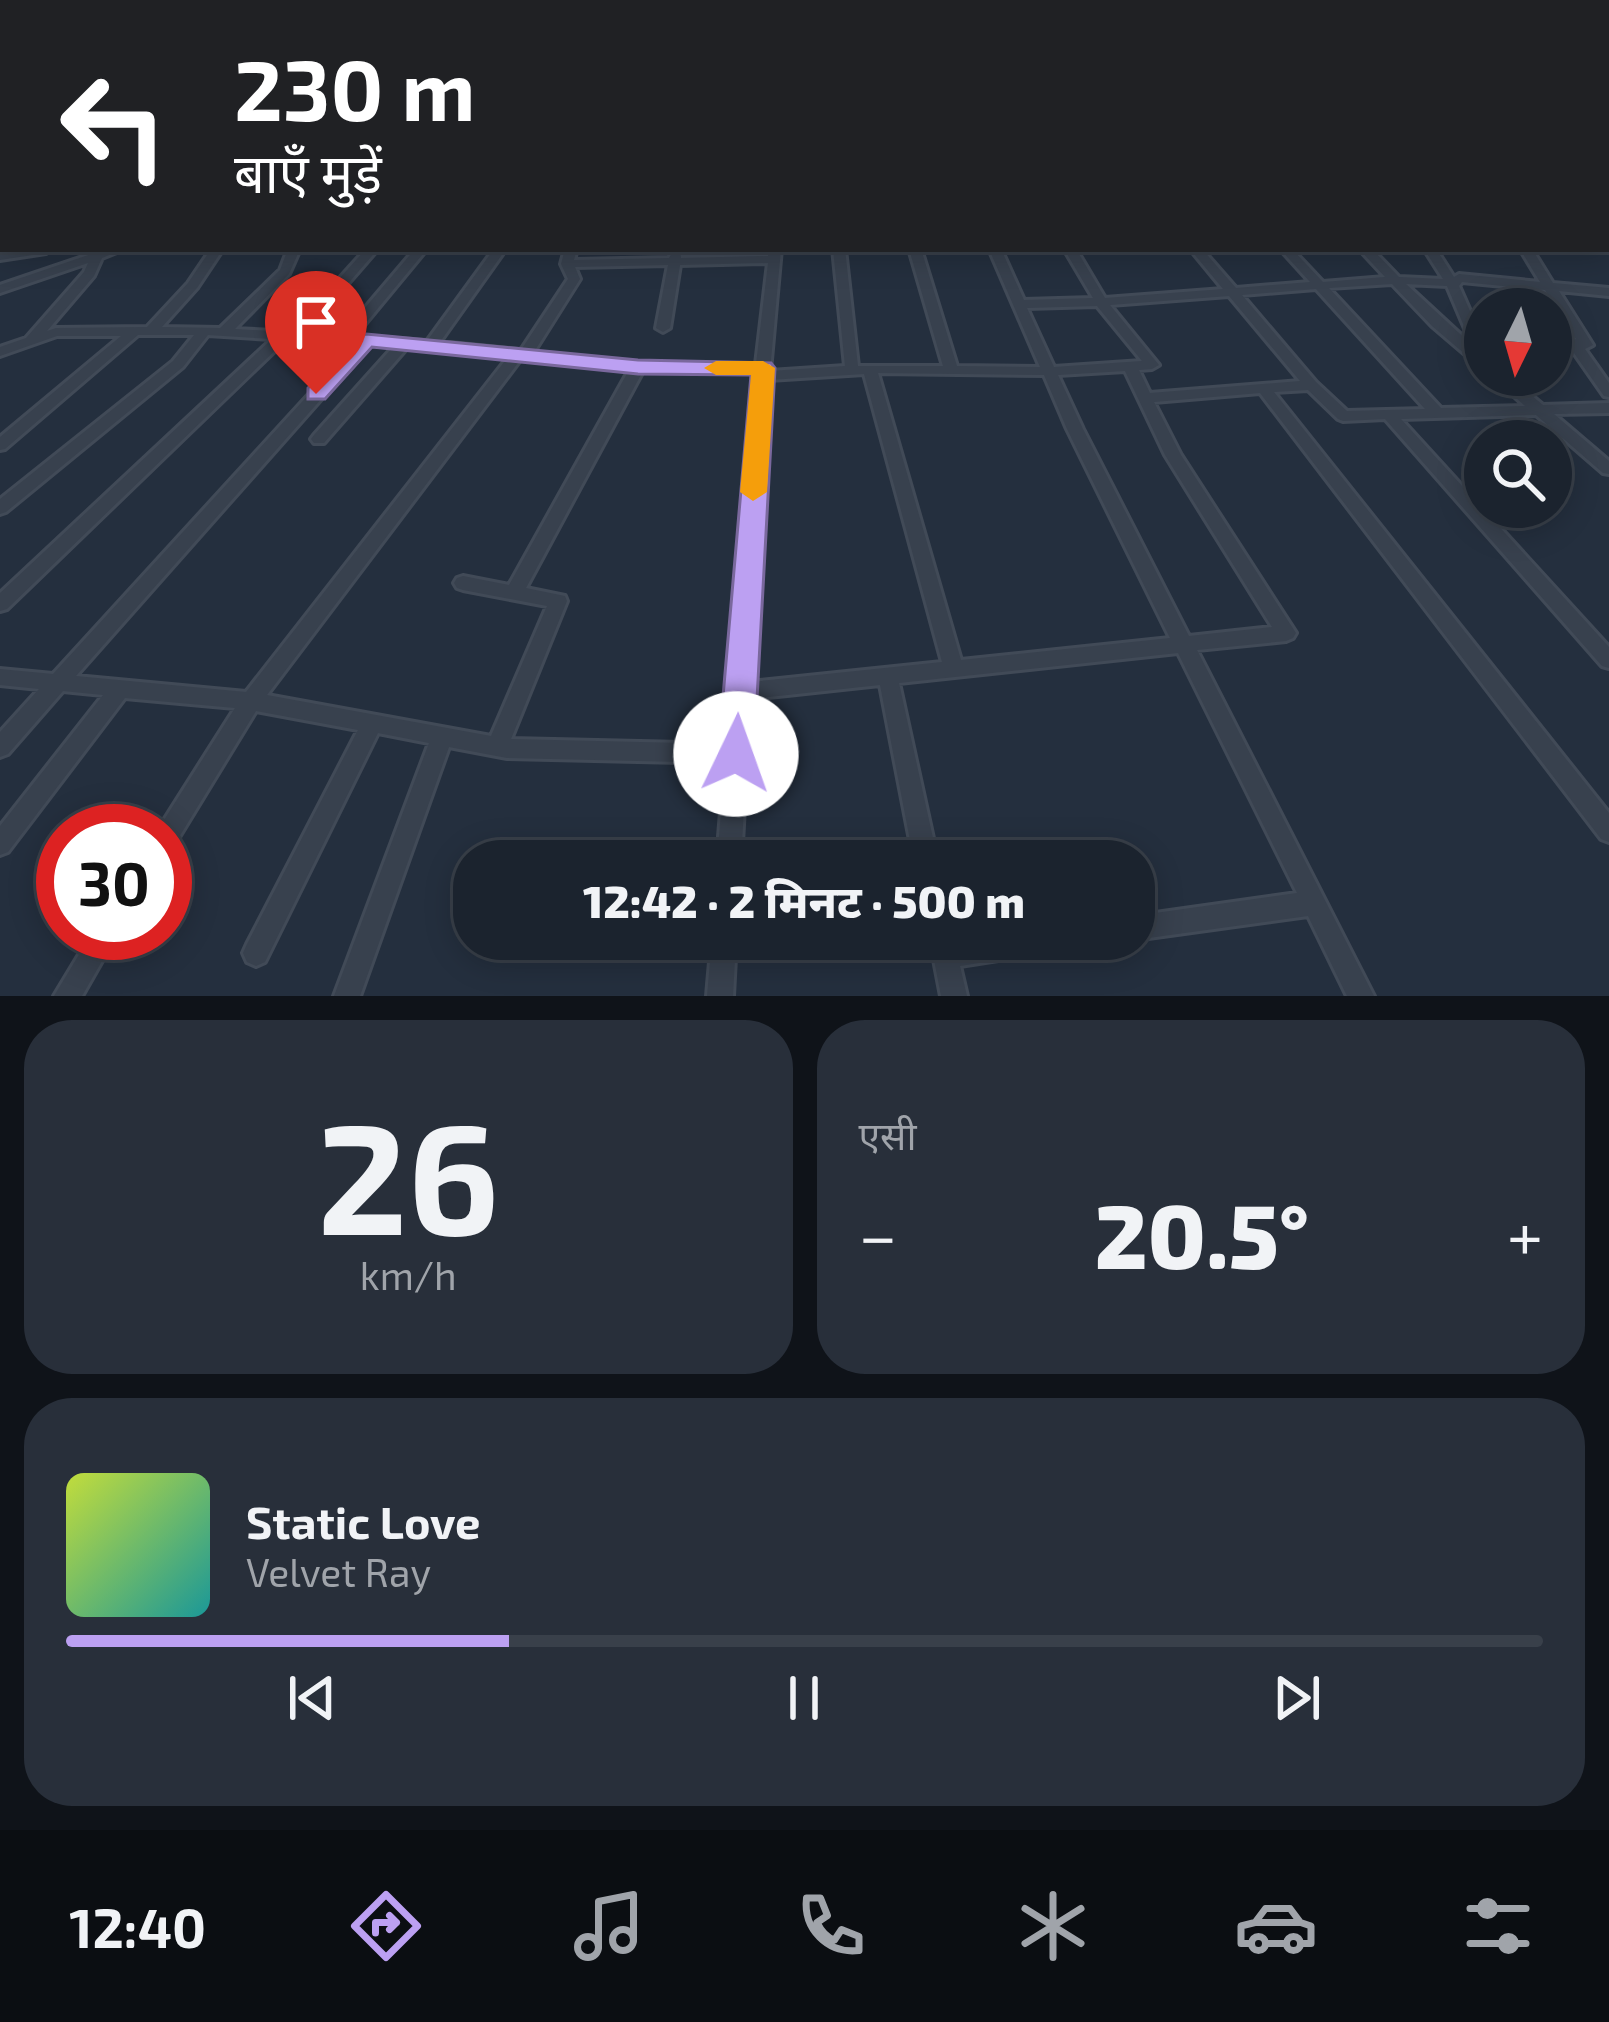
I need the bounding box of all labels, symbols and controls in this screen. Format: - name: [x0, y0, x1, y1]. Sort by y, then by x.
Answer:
- text: 230 m: [234, 37, 476, 138]
- icon: left: [36, 48, 192, 204]
- text: बाएँ मुड़ें: [234, 139, 382, 204]
- pin: [265, 271, 367, 394]
- north arrow: [1464, 288, 1572, 396]
- map controls: [1464, 288, 1572, 528]
- icon: arrive: [283, 289, 349, 355]
- button: search: [1464, 420, 1572, 528]
- position arrow: [673, 691, 799, 817]
- speed limit sign: 30: [36, 804, 192, 960]
- text: 12:42 · 2 मिनट · 500 m: [583, 873, 1025, 927]
- text: 26: [317, 1079, 500, 1266]
- text: एसी: [859, 1111, 917, 1158]
- text: 20.5°: [1095, 1179, 1309, 1287]
- text: −: [859, 1194, 897, 1273]
- text: +: [1507, 1194, 1543, 1273]
- text: km/h: [360, 1251, 457, 1298]
- text: Static Love: [246, 1494, 481, 1548]
- text: Velvet Ray: [246, 1548, 431, 1595]
- icon: previous: [279, 1665, 345, 1731]
- icon: pause: [771, 1665, 837, 1731]
- icon: next: [1264, 1665, 1330, 1731]
- icon: directions: [344, 1884, 428, 1968]
- icon: music: [567, 1884, 651, 1968]
- icon: phone: [789, 1884, 873, 1968]
- icon: climate: [1011, 1884, 1095, 1968]
- icon: car: [1234, 1884, 1318, 1968]
- icon: filters: [1456, 1884, 1540, 1968]
- text: 12:40: [69, 1894, 206, 1959]

